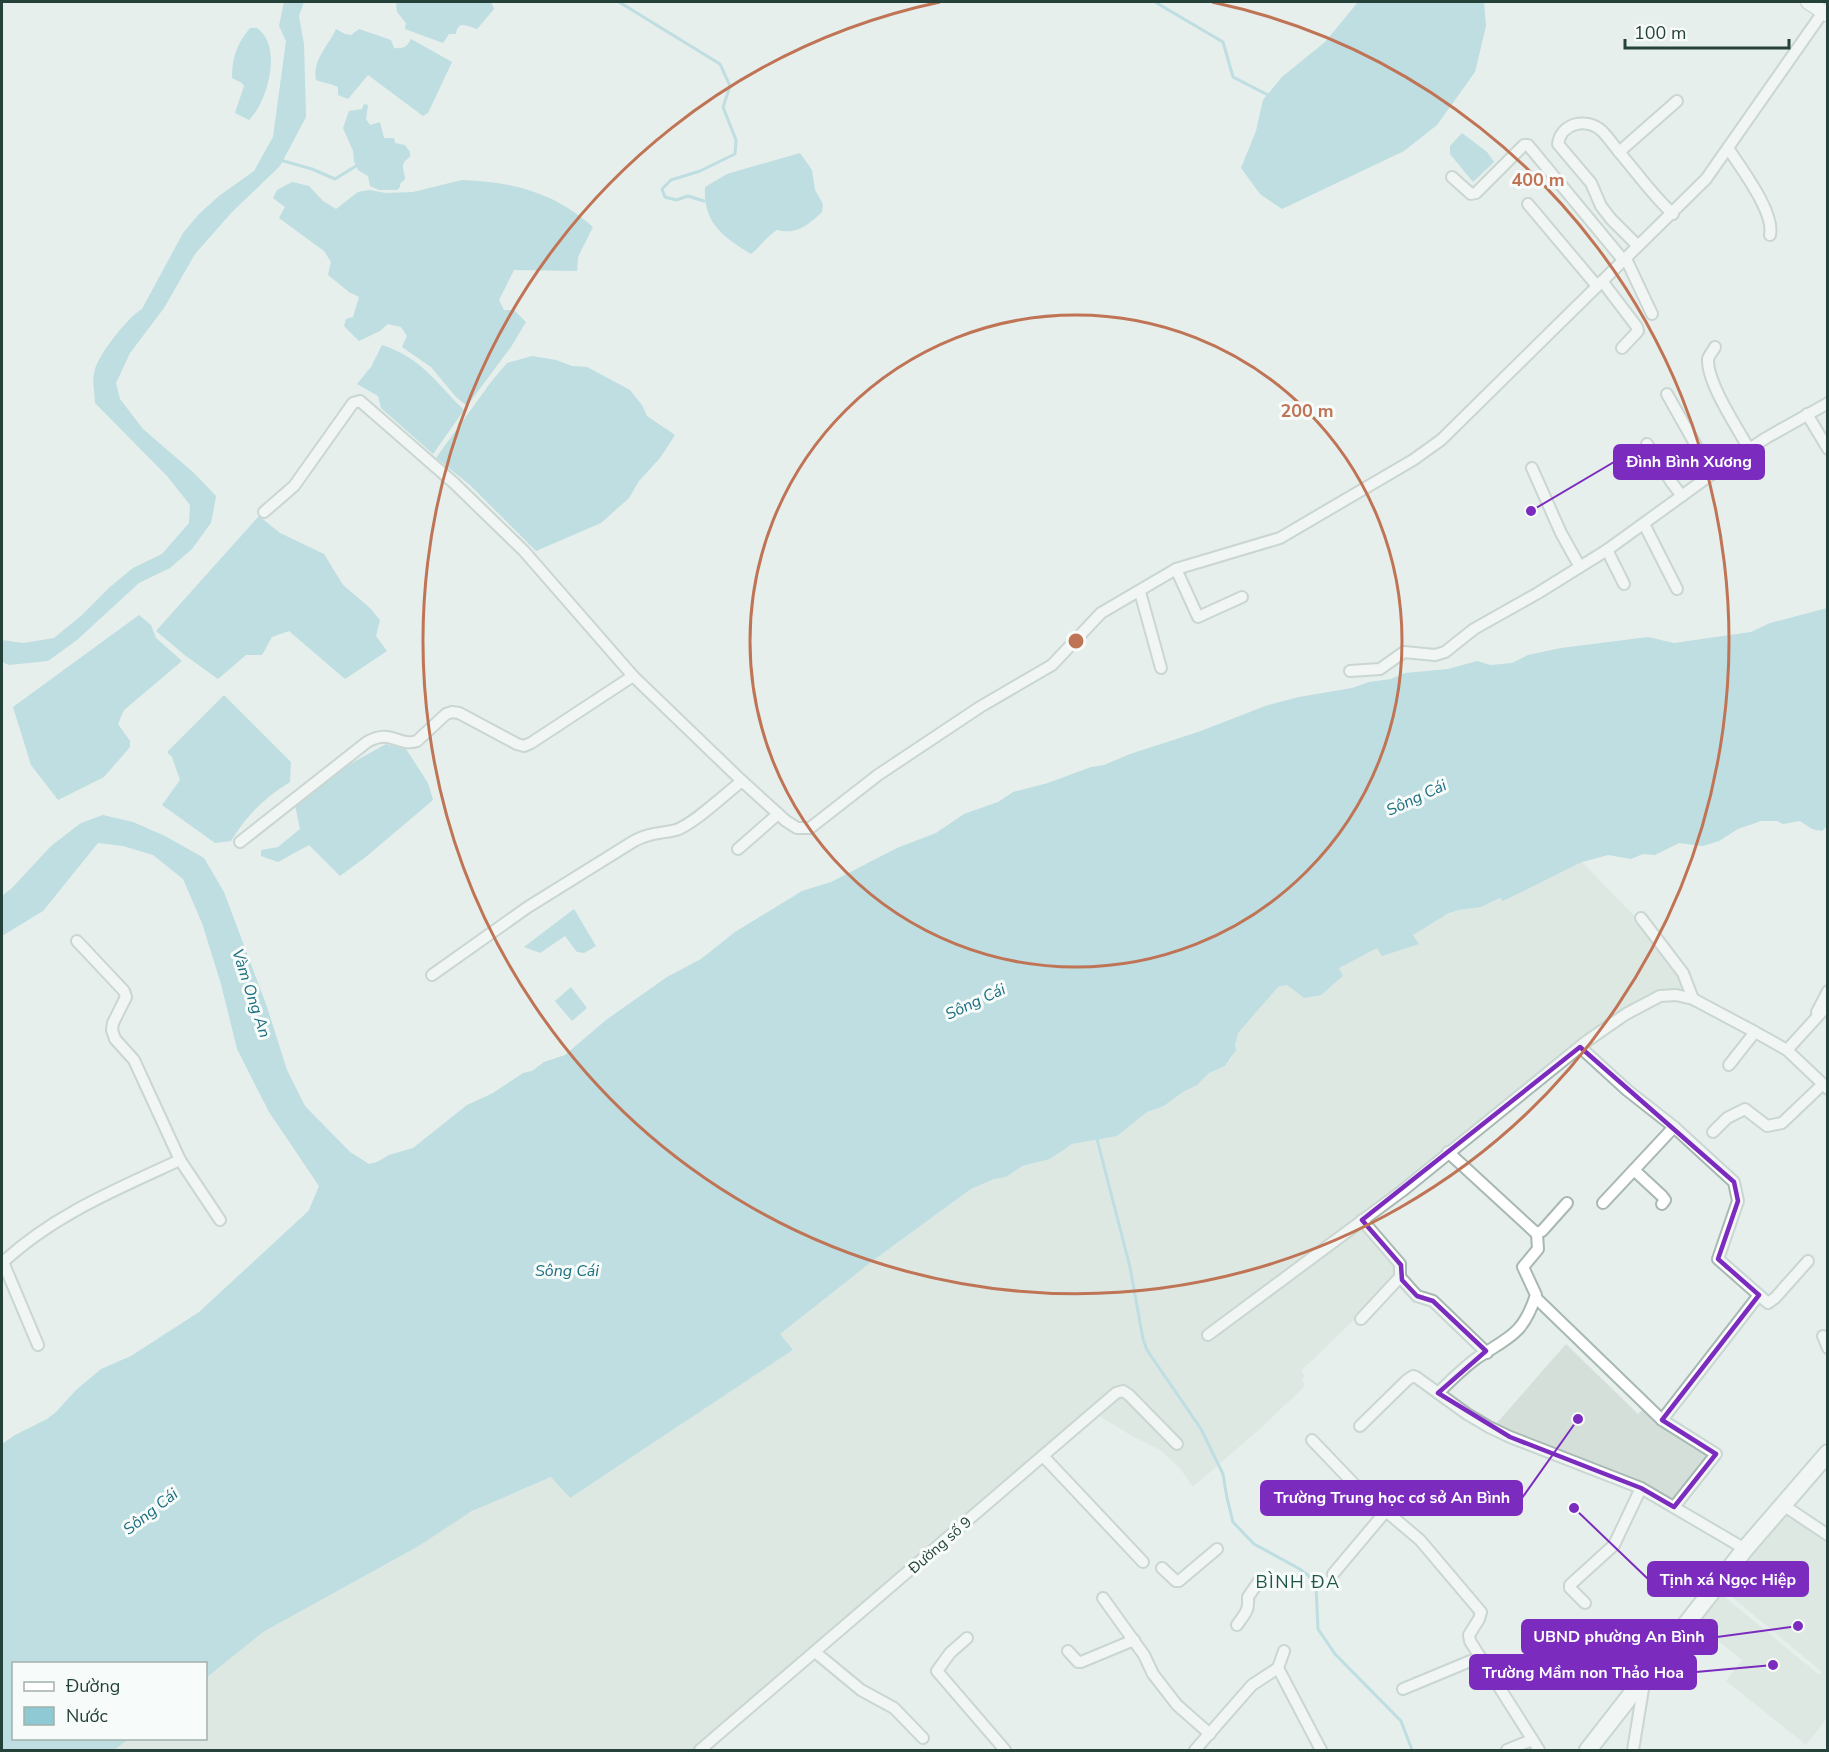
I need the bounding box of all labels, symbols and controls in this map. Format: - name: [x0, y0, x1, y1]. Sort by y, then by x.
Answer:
- scale bar: [1625, 12, 1788, 50]
- text: 100 m: [1634, 21, 1686, 45]
- text: 400 m: [1511, 168, 1565, 192]
- text: 200 m: [1280, 399, 1334, 423]
- callout: Đình Bình Xương: [1614, 445, 1764, 479]
- text: Đình Bình Xương: [1625, 451, 1752, 473]
- centre of rings: [1066, 631, 1086, 651]
- water label: Sông Cái: [1383, 774, 1450, 821]
- water label: Vàm Ong An: [226, 946, 276, 1040]
- water label: Sông Cái: [942, 978, 1009, 1025]
- water label: Sông Cái: [535, 1260, 599, 1282]
- callout: Trường Trung học cơ sở An Bình: [1261, 1481, 1522, 1515]
- water label: Sông Cái: [119, 1483, 183, 1540]
- text: Trường Trung học cơ sở An Bình: [1274, 1487, 1510, 1509]
- street label: Đường số 9: [903, 1512, 976, 1579]
- callout: Tịnh xá Ngọc Hiệp: [1648, 1562, 1808, 1596]
- text: Tịnh xá Ngọc Hiệp: [1660, 1569, 1796, 1591]
- district label: BÌNH ĐA: [1255, 1570, 1341, 1594]
- callout: UBND phường An Bình: [1522, 1620, 1717, 1654]
- text: UBND phường An Bình: [1533, 1626, 1705, 1648]
- callout: Trường Mầm non Thảo Hoa: [1470, 1655, 1696, 1689]
- legend: [12, 1662, 207, 1740]
- text: Trường Mầm non Thảo Hoa: [1482, 1662, 1684, 1684]
- text: Đường: [65, 1674, 120, 1698]
- text: Nước: [66, 1704, 108, 1728]

